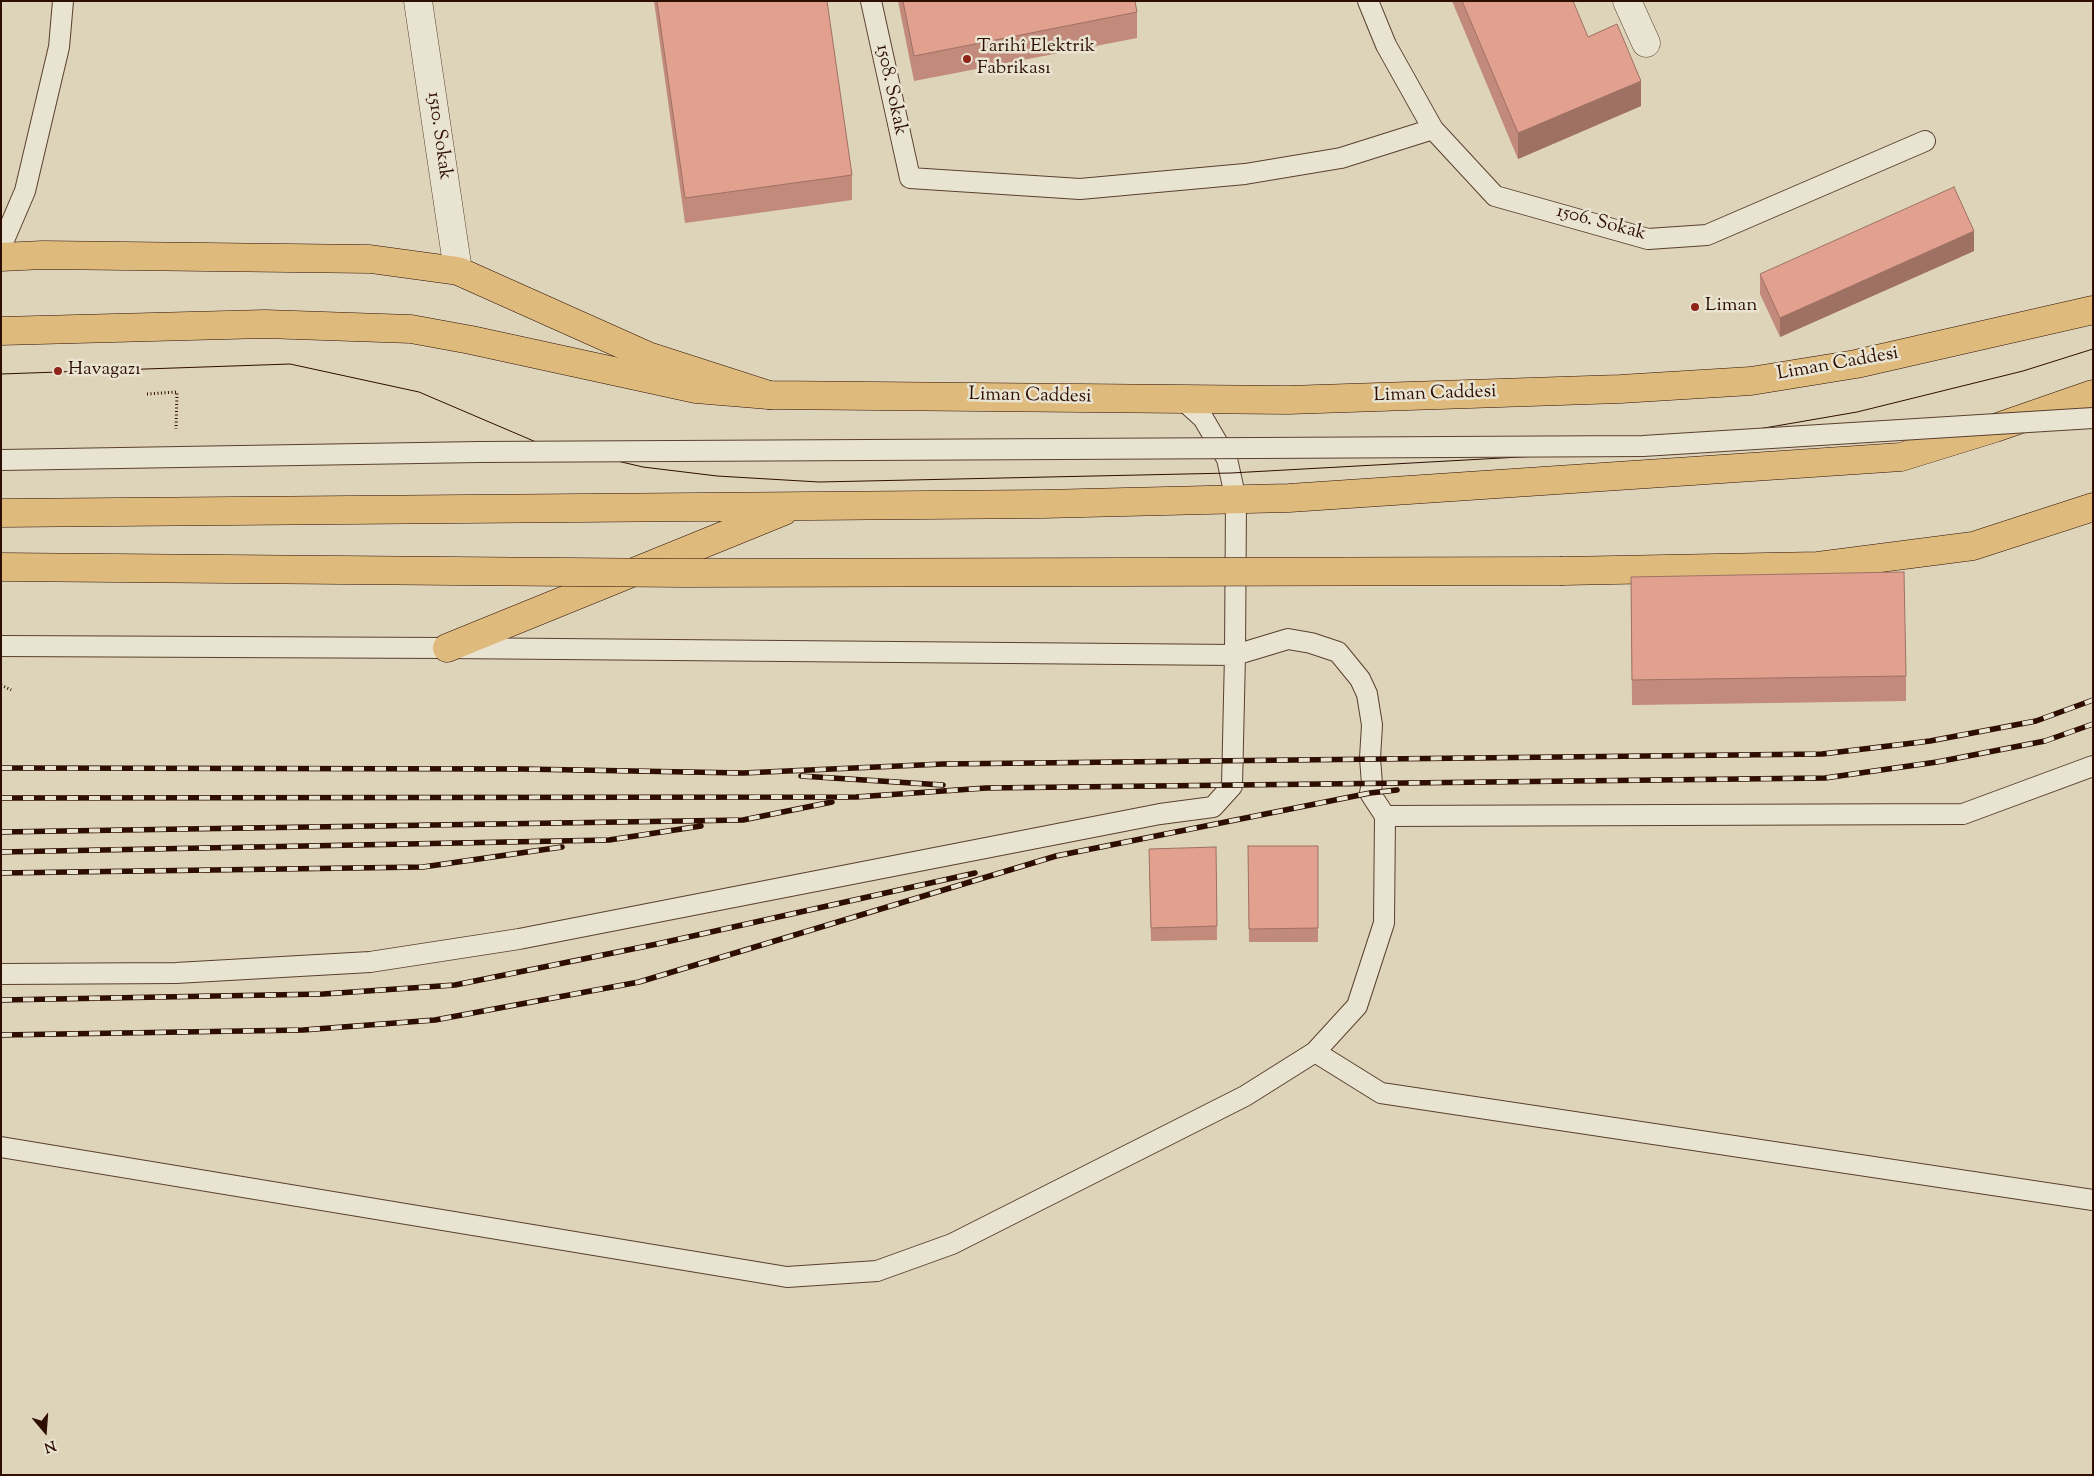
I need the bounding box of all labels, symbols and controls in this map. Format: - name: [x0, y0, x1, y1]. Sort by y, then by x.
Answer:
- place label: Tarihî Elektrik Fabrikası: [977, 37, 1095, 81]
- street label: 1508. Sokak: [869, 43, 911, 137]
- marker: Tarihî Elektrik Fabrikası: [961, 53, 973, 65]
- street label: 1510. Sokak: [421, 90, 455, 182]
- street label: 1506. Sokak: [1554, 201, 1648, 247]
- place label: Liman: [1705, 296, 1758, 318]
- marker: Liman: [1689, 301, 1701, 313]
- street label: Liman Caddesi: [1775, 343, 1901, 387]
- place label: Havagazı: [68, 360, 141, 382]
- marker: Havagazı: [52, 365, 64, 377]
- street label: Liman Caddesi: [1373, 381, 1497, 409]
- street label: Liman Caddesi: [968, 385, 1092, 409]
- north arrow: [20, 1406, 70, 1456]
- text: N: [41, 1434, 58, 1457]

